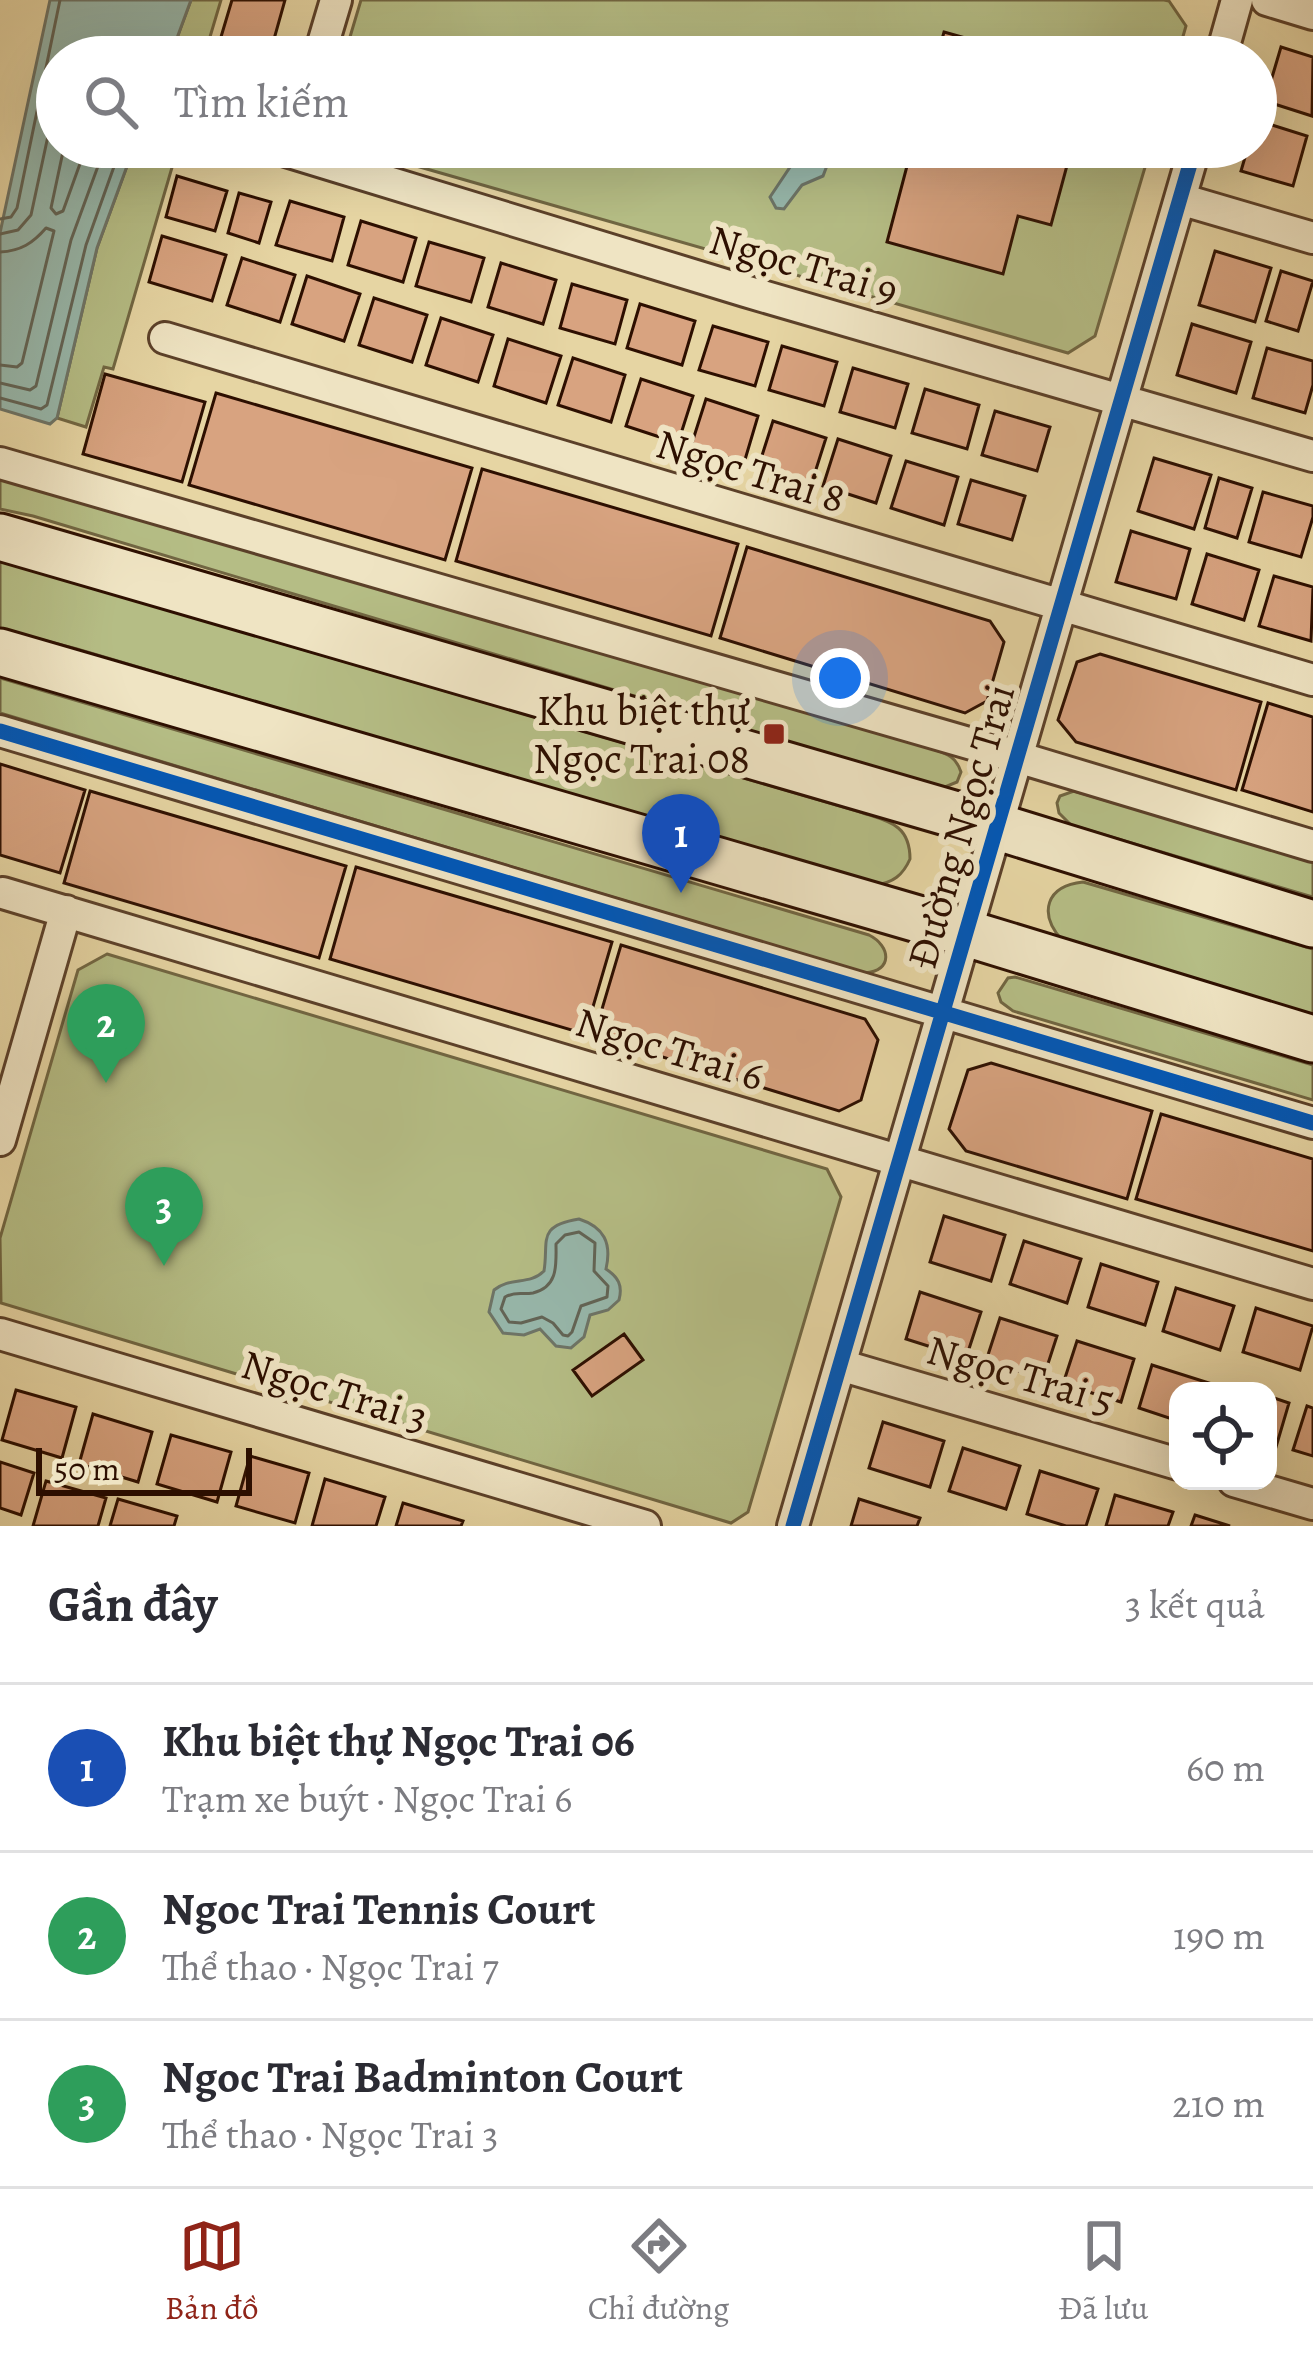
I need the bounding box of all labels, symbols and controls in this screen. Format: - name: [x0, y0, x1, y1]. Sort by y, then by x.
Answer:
- search box: [36, 36, 1277, 168]
- icon: search: [78, 69, 144, 135]
- text: Tìm kiếm: [174, 71, 349, 133]
- street label: Ngọc Trai 9: [703, 210, 905, 319]
- street label: Ngọc Trai 8: [649, 415, 852, 526]
- your location: [810, 648, 870, 708]
- street label: Đường Ngọc Trai: [893, 677, 1028, 975]
- place label: Khu biệt thự Ngọc Trai 08: [533, 682, 750, 787]
- marker: Khu biệt thự Ngọc Trai 08: [761, 721, 787, 747]
- pin: 1: [642, 794, 720, 893]
- pin: 2: [67, 984, 145, 1083]
- street label: Ngọc Trai 6: [569, 993, 771, 1104]
- pin: 3: [125, 1167, 203, 1266]
- street label: Ngọc Trai 5: [920, 1321, 1121, 1428]
- street label: Ngọc Trai 3: [235, 1335, 435, 1446]
- map controls: [1169, 1382, 1277, 1490]
- button: locate: [1169, 1382, 1277, 1490]
- scale bar: [36, 1442, 252, 1495]
- text: 50 m: [54, 1446, 120, 1491]
- text: Gần đây: [48, 1569, 218, 1639]
- text: 3 kết quả: [1125, 1578, 1265, 1631]
- text: Khu biệt thự Ngọc Trai 06: [162, 1710, 635, 1772]
- text: 1: [80, 1741, 94, 1794]
- text: 60 m: [1186, 1741, 1265, 1794]
- text: Trạm xe buýt · Ngọc Trai 6: [162, 1772, 572, 1825]
- text: Ngoc Trai Tennis Court: [162, 1878, 596, 1940]
- text: 2: [78, 1909, 96, 1962]
- text: 190 m: [1173, 1909, 1265, 1962]
- text: Thể thao · Ngọc Trai 7: [162, 1940, 499, 1993]
- text: Ngoc Trai Badminton Court: [162, 2046, 683, 2108]
- text: 3: [79, 2077, 95, 2130]
- text: 210 m: [1172, 2077, 1265, 2130]
- text: Thể thao · Ngọc Trai 3: [162, 2108, 499, 2161]
- tab: Bản đồ: [165, 2213, 259, 2330]
- tab: Chỉ đường: [588, 2213, 730, 2330]
- tab: Đã lưu: [1059, 2213, 1148, 2330]

